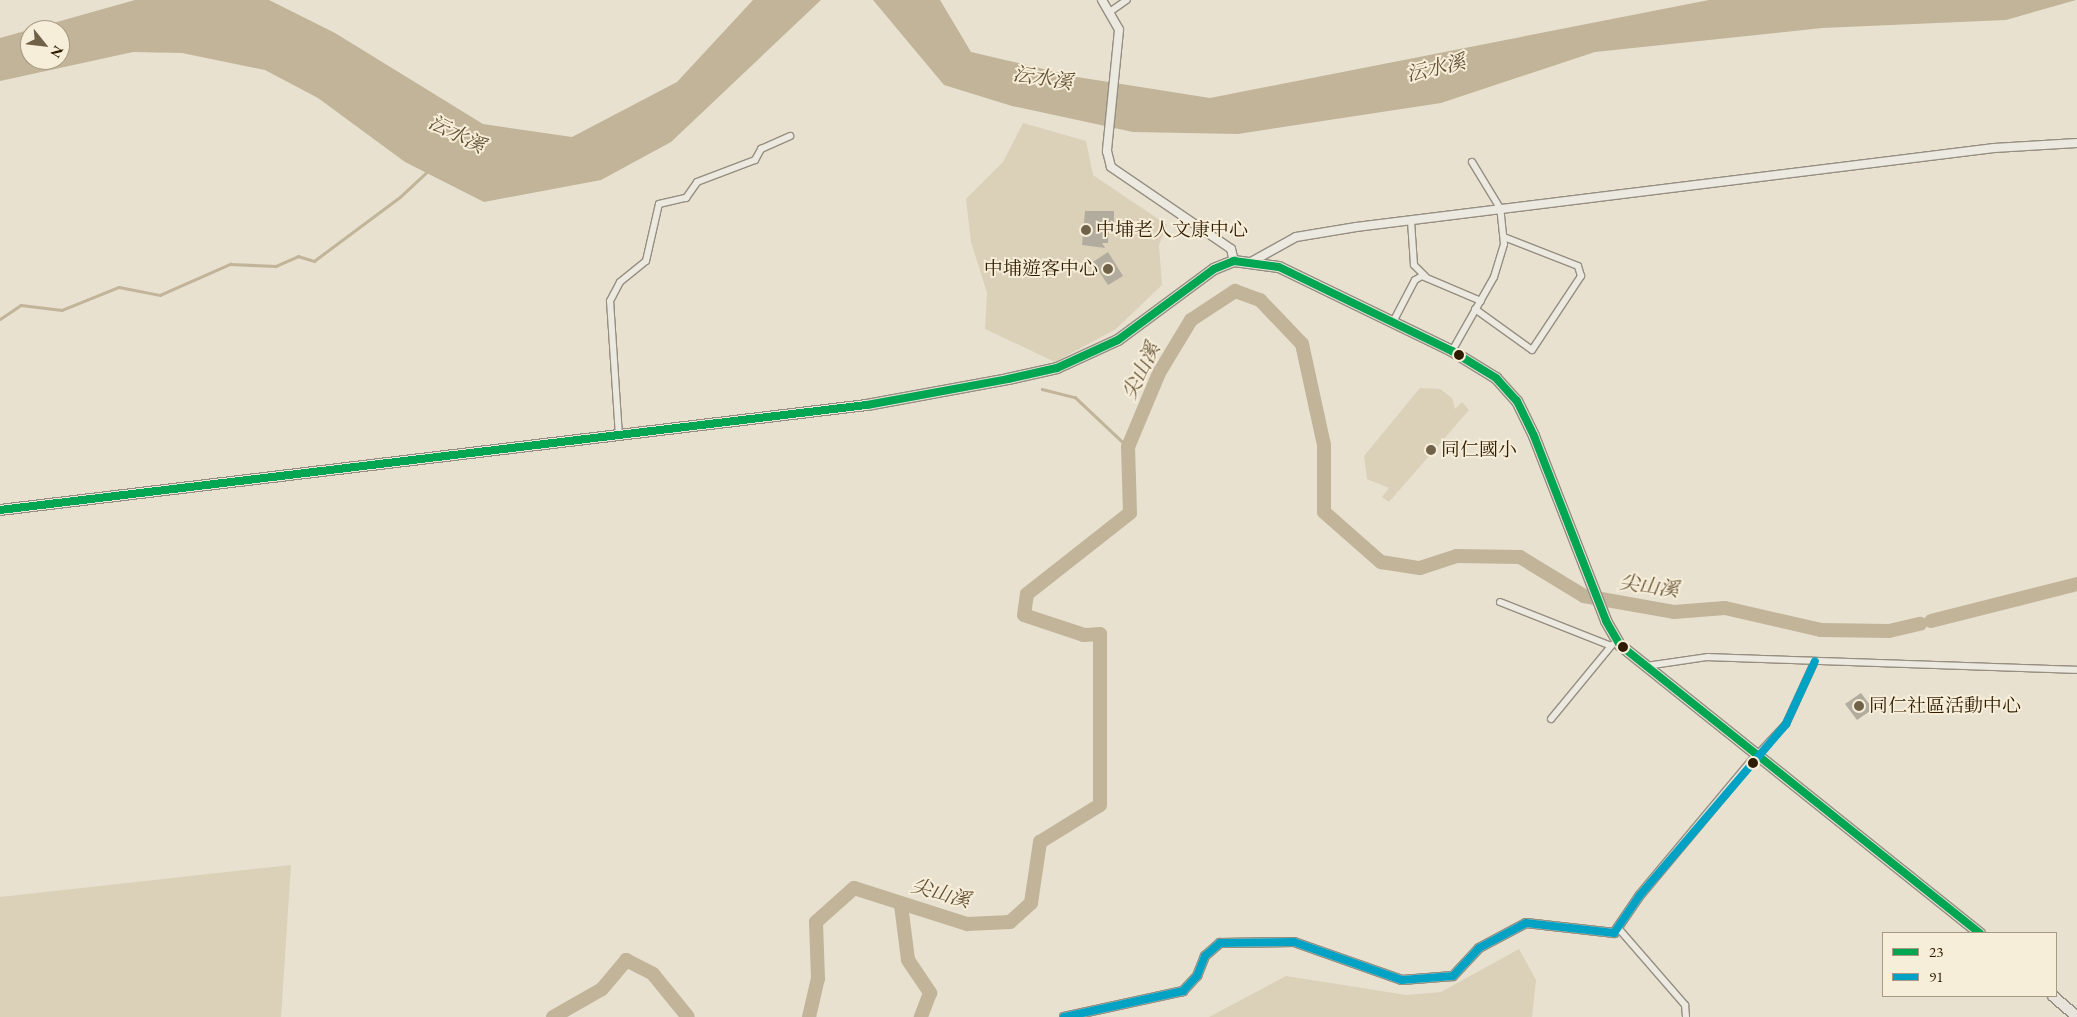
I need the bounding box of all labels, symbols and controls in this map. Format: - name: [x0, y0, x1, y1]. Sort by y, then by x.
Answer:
- north arrow: [20, 20, 70, 70]
- text: N: [47, 42, 68, 61]
- water label: 沄水溪: [1404, 50, 1468, 86]
- water label: 沄水溪: [1011, 61, 1075, 95]
- water label: 沄水溪: [425, 110, 489, 158]
- place label: 中埔老人文康中心: [1096, 219, 1248, 241]
- marker: 中埔老人文康中心: [1080, 224, 1092, 236]
- place label: 中埔遊客中心: [984, 258, 1098, 280]
- marker: 中埔遊客中心: [1102, 263, 1114, 275]
- water label: 尖山溪: [1117, 339, 1165, 403]
- unlabelled marker: [1454, 350, 1464, 360]
- place label: 同仁國小: [1441, 439, 1517, 461]
- marker: 同仁國小: [1425, 444, 1437, 456]
- water label: 尖山溪: [1618, 570, 1680, 602]
- unlabelled marker: [1618, 642, 1628, 652]
- place label: 同仁社區活動中心: [1869, 695, 2021, 717]
- marker: 同仁社區活動中心: [1853, 700, 1865, 712]
- unlabelled marker: [1748, 758, 1758, 768]
- water label: 尖山溪: [909, 873, 973, 913]
- legend: [1882, 932, 2057, 997]
- text: 23: [1929, 942, 1943, 961]
- text: 91: [1929, 967, 1943, 986]

